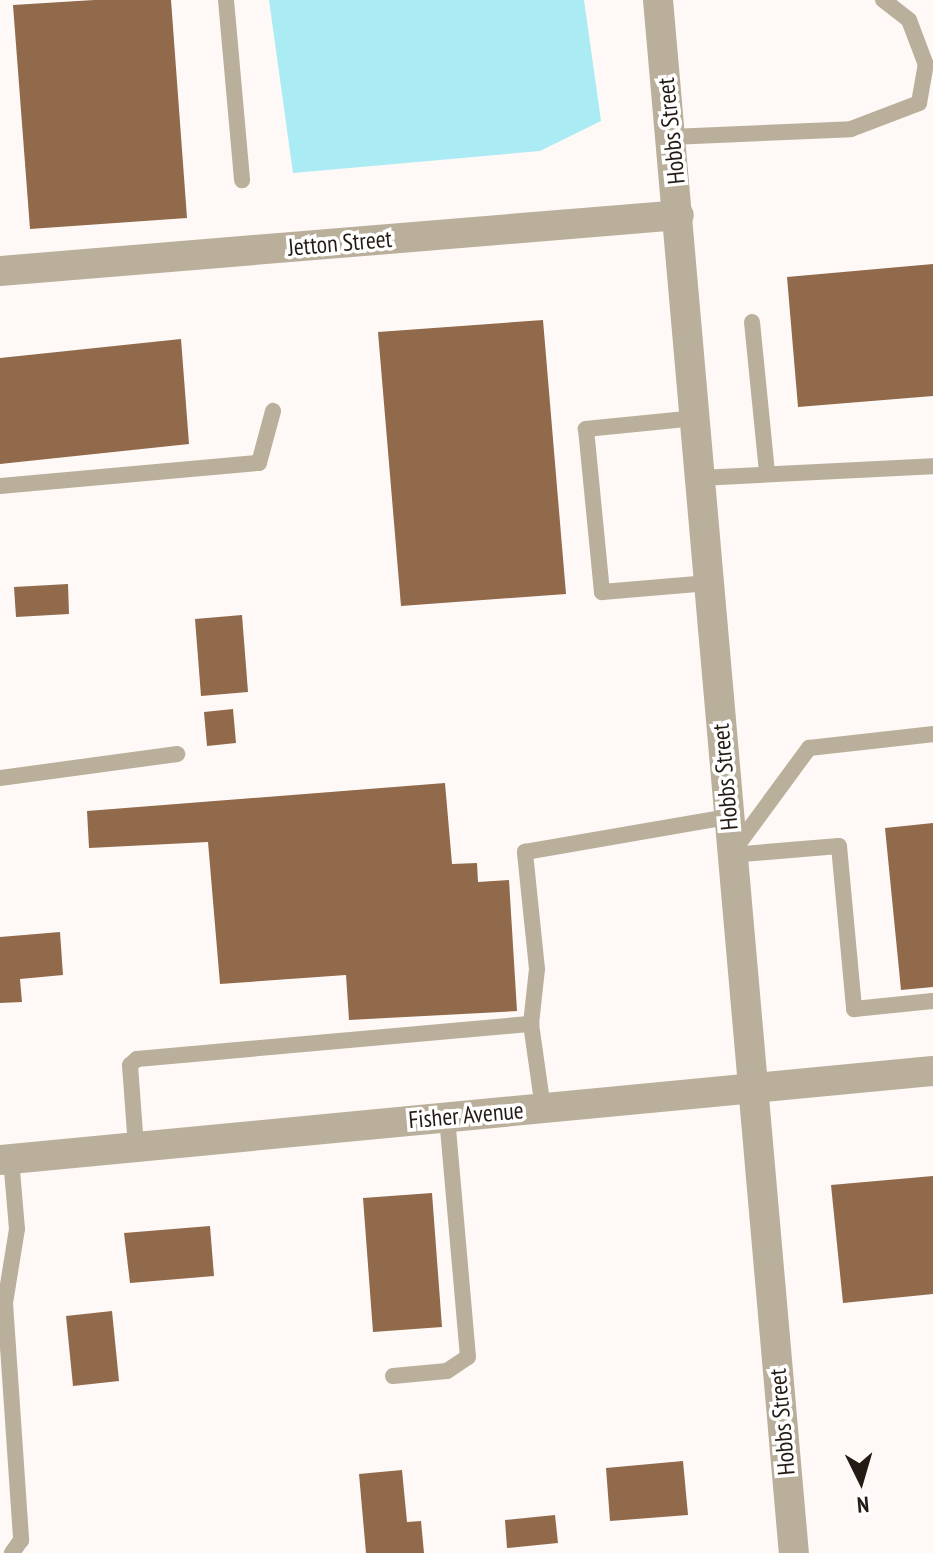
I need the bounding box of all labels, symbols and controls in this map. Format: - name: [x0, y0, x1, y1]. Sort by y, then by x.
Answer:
- street label: Hobbs Street: [651, 76, 691, 186]
- street label: Jetton Street: [287, 224, 393, 262]
- street label: Hobbs Street: [706, 722, 744, 832]
- street label: Fisher Avenue: [407, 1096, 525, 1134]
- street label: Hobbs Street: [763, 1367, 801, 1477]
- north arrow: [821, 1441, 901, 1521]
- text: N: [856, 1490, 870, 1519]

